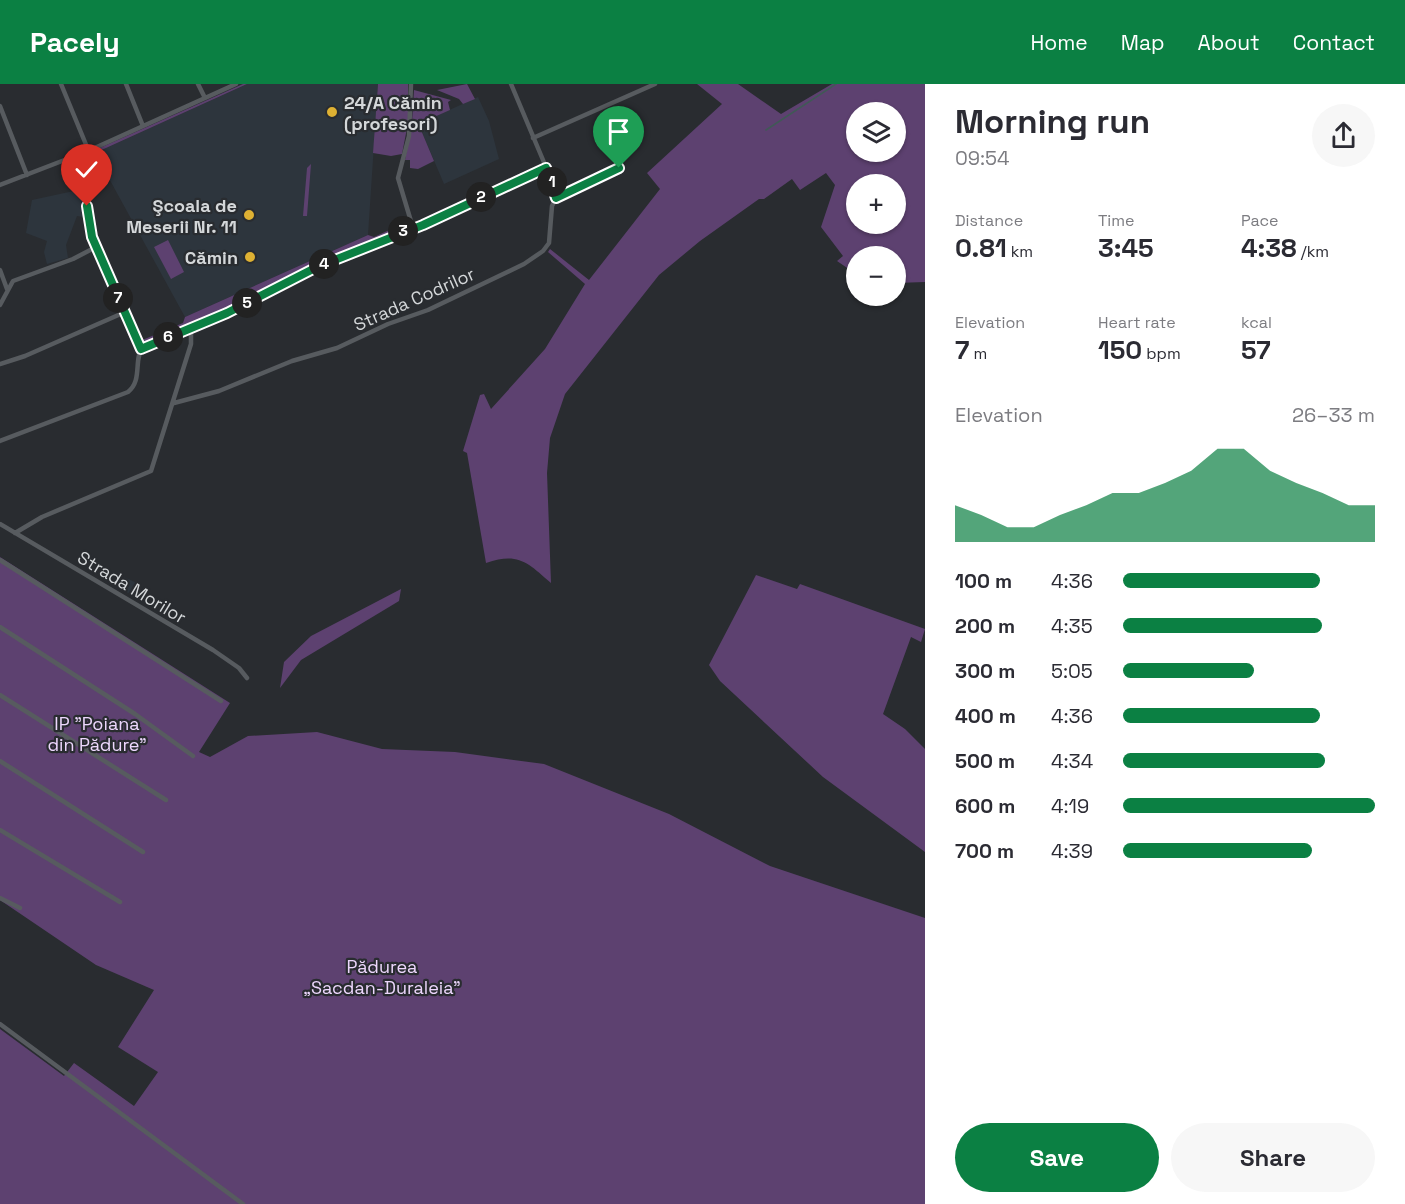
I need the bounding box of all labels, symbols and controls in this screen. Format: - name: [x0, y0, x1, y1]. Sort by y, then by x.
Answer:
- text: Pacely: [30, 24, 120, 60]
- text: Home: [1030, 29, 1088, 56]
- text: Map: [1121, 29, 1165, 56]
- text: About: [1198, 29, 1260, 56]
- text: Contact: [1293, 29, 1375, 56]
- place label: 24/A Cămin (profesori): [344, 91, 442, 135]
- text: Morning run: [955, 101, 1150, 143]
- map controls: [846, 102, 906, 306]
- button: layers: [846, 102, 906, 162]
- button: share: [1312, 104, 1375, 167]
- marker: 24/A Cămin (profesori): [325, 105, 339, 119]
- pin: [593, 106, 644, 168]
- icon: arrive: [602, 115, 635, 148]
- pin: [61, 144, 112, 206]
- text: 09:54: [955, 145, 1010, 171]
- icon: check: [70, 153, 103, 186]
- pin: 1: [537, 167, 567, 197]
- text: 1: [548, 171, 556, 192]
- button: +: [846, 174, 906, 234]
- pin: 2: [466, 182, 496, 212]
- text: 2: [476, 186, 486, 207]
- place label: Şcoala de Meserii Nr. 11: [126, 194, 237, 238]
- marker: Şcoala de Meserii Nr. 11: [242, 208, 256, 222]
- text: Distance: [955, 210, 1023, 231]
- text: Time: [1098, 210, 1134, 231]
- text: Pace: [1241, 210, 1278, 231]
- pin: 3: [388, 216, 418, 246]
- text: 3: [398, 220, 408, 241]
- text: 0.81: [955, 231, 1007, 265]
- text: 3:45: [1098, 231, 1154, 265]
- text: 4:38: [1241, 231, 1297, 265]
- text: km: [1007, 241, 1033, 262]
- text: /km: [1297, 241, 1329, 262]
- place label: Cămin: [185, 246, 238, 269]
- button: −: [846, 246, 906, 306]
- pin: 4: [309, 249, 339, 279]
- marker: Cămin: [243, 250, 257, 264]
- text: 4: [319, 253, 329, 274]
- street label: Strada Codrilor: [350, 262, 478, 336]
- pin: 7: [103, 283, 133, 313]
- text: 7: [114, 287, 122, 308]
- pin: 5: [232, 288, 262, 318]
- text: 5: [242, 292, 252, 313]
- text: Elevation: [955, 312, 1025, 333]
- text: Heart rate: [1098, 312, 1176, 333]
- text: kcal: [1241, 312, 1272, 333]
- pin: 6: [153, 322, 183, 352]
- text: 6: [163, 326, 173, 347]
- text: 7: [955, 333, 969, 367]
- text: 150: [1098, 333, 1142, 367]
- text: 57: [1241, 333, 1271, 367]
- text: m: [969, 343, 987, 364]
- text: bpm: [1142, 343, 1181, 364]
- text: Elevation: [955, 402, 1043, 428]
- text: 26–33 m: [1292, 402, 1375, 428]
- street label: Strada Morilor: [73, 546, 191, 629]
- text: 100 m: [955, 568, 1012, 594]
- text: 4:36: [1051, 568, 1093, 594]
- text: 200 m: [955, 613, 1015, 639]
- text: 4:35: [1051, 613, 1093, 639]
- text: 300 m: [955, 658, 1015, 684]
- text: 5:05: [1051, 658, 1093, 684]
- text: 400 m: [955, 703, 1016, 729]
- text: 4:36: [1051, 703, 1093, 729]
- park label: IP "Poiana din Pădure": [47, 712, 147, 756]
- text: 500 m: [955, 748, 1015, 774]
- text: 4:34: [1051, 748, 1093, 774]
- text: 600 m: [955, 793, 1015, 819]
- text: 4:19: [1051, 793, 1089, 819]
- text: 700 m: [955, 838, 1014, 864]
- text: 4:39: [1051, 838, 1093, 864]
- park label: Pădurea „Sacdan-Duraleia”: [303, 955, 461, 999]
- button: Save: [955, 1123, 1159, 1192]
- button: Share: [1171, 1123, 1375, 1192]

